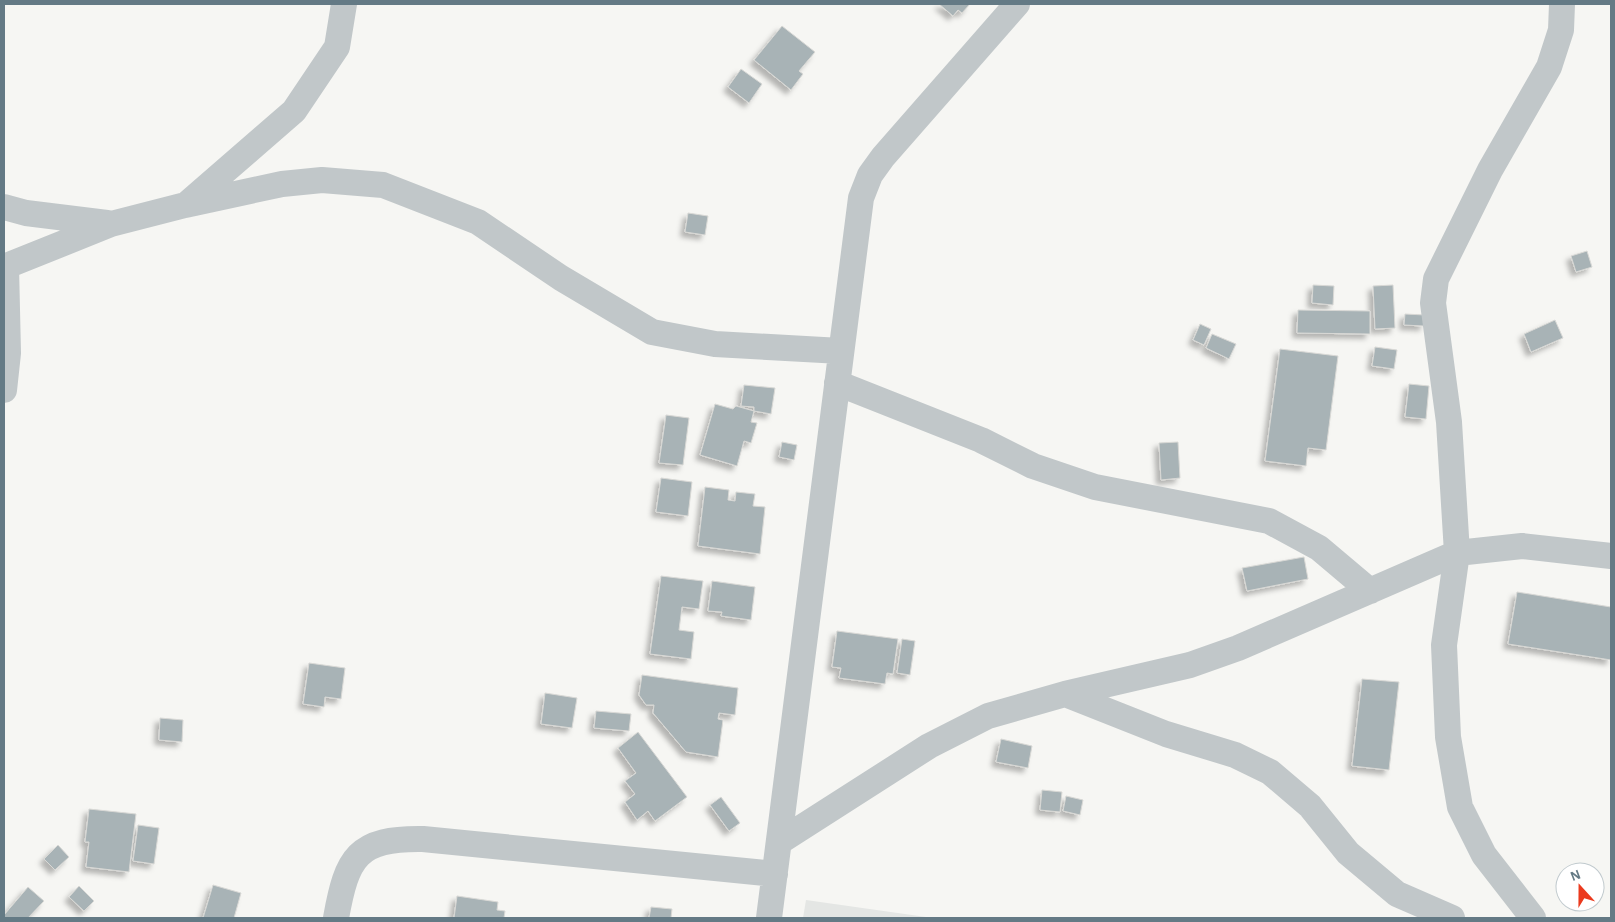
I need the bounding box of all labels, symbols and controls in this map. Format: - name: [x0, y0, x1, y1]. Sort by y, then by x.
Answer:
- north arrow: [1555, 862, 1605, 912]
- text: N: [1569, 868, 1583, 884]

